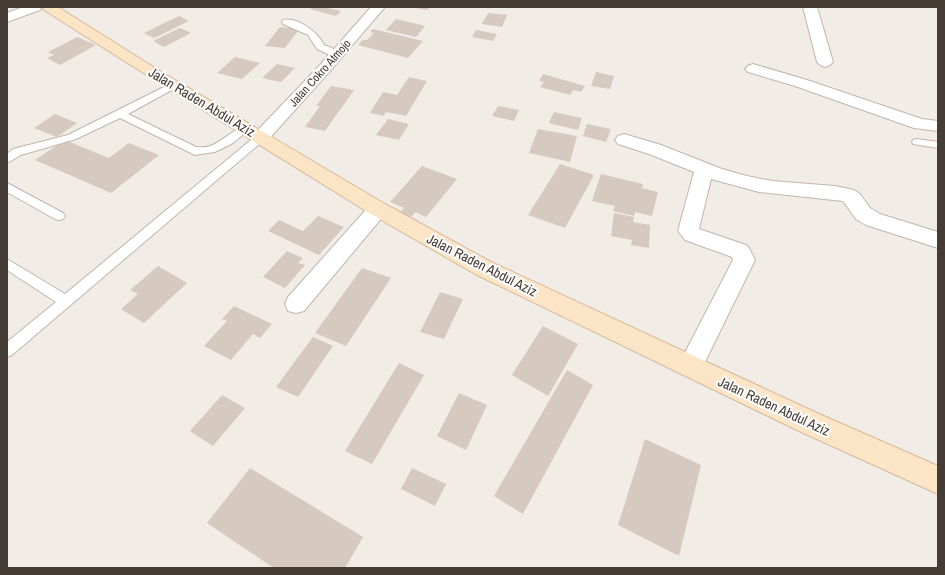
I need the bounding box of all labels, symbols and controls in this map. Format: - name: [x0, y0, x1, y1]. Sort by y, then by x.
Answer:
- street label: Jalan Cokro Atmojo: [286, 36, 354, 110]
- street label: Jalan Raden Abdul Aziz: [145, 63, 259, 141]
- street label: Jalan Raden Abdul Aziz: [424, 229, 540, 301]
- street label: Jalan Raden Abdul Aziz: [715, 372, 833, 440]

